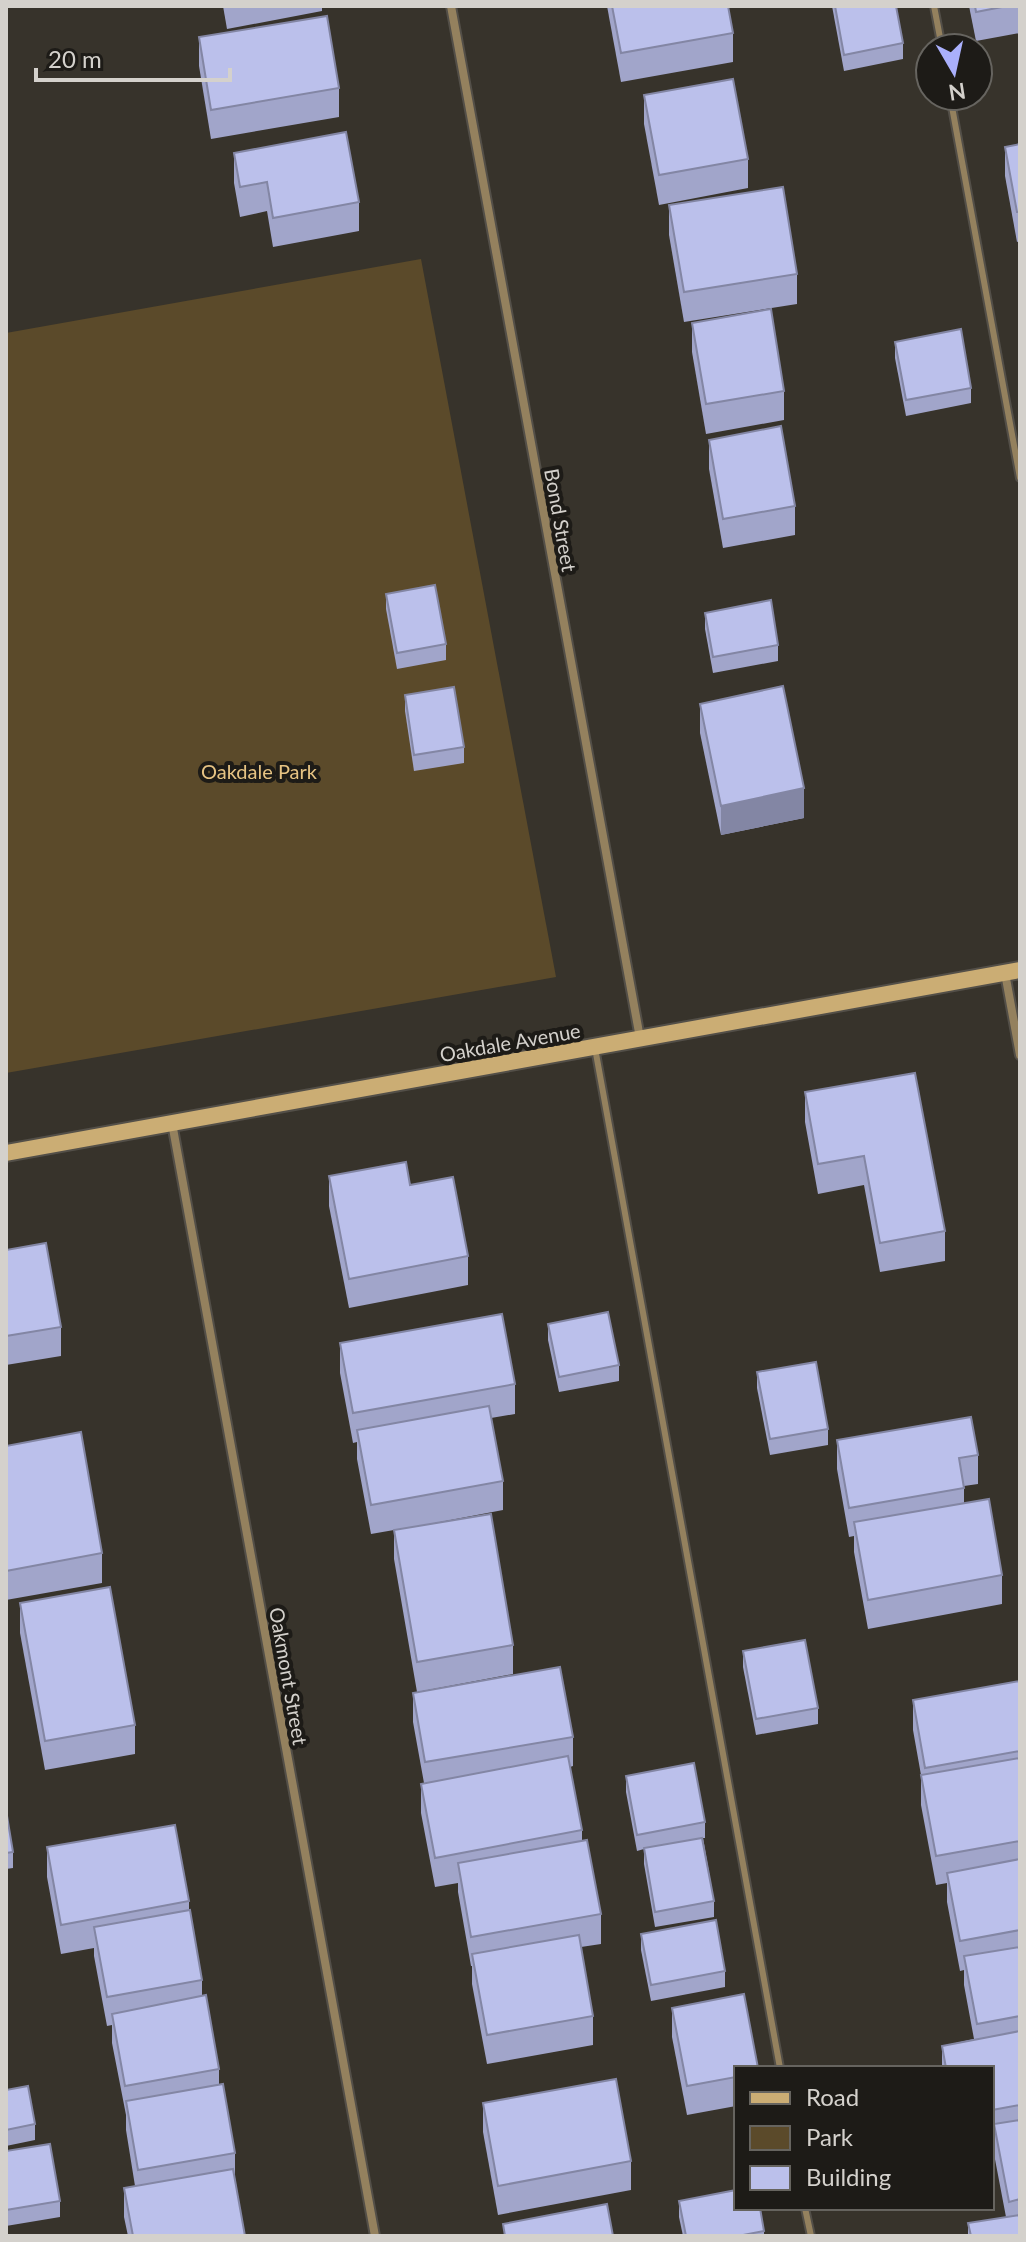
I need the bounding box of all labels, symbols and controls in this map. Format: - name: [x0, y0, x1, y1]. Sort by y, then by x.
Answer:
- scale bar: [36, 32, 230, 82]
- north arrow: [914, 32, 994, 112]
- text: 20 m: [48, 44, 102, 73]
- text: N: [947, 78, 968, 107]
- street label: Bond Street: [540, 467, 582, 573]
- park label: Oakdale Park: [201, 759, 318, 783]
- street label: Oakdale Avenue: [438, 1018, 582, 1066]
- street label: Oakmont Street: [265, 1605, 313, 1747]
- legend: [734, 2066, 994, 2210]
- text: Road: [806, 2082, 859, 2111]
- text: Park: [806, 2122, 854, 2151]
- text: Building: [806, 2162, 891, 2191]

